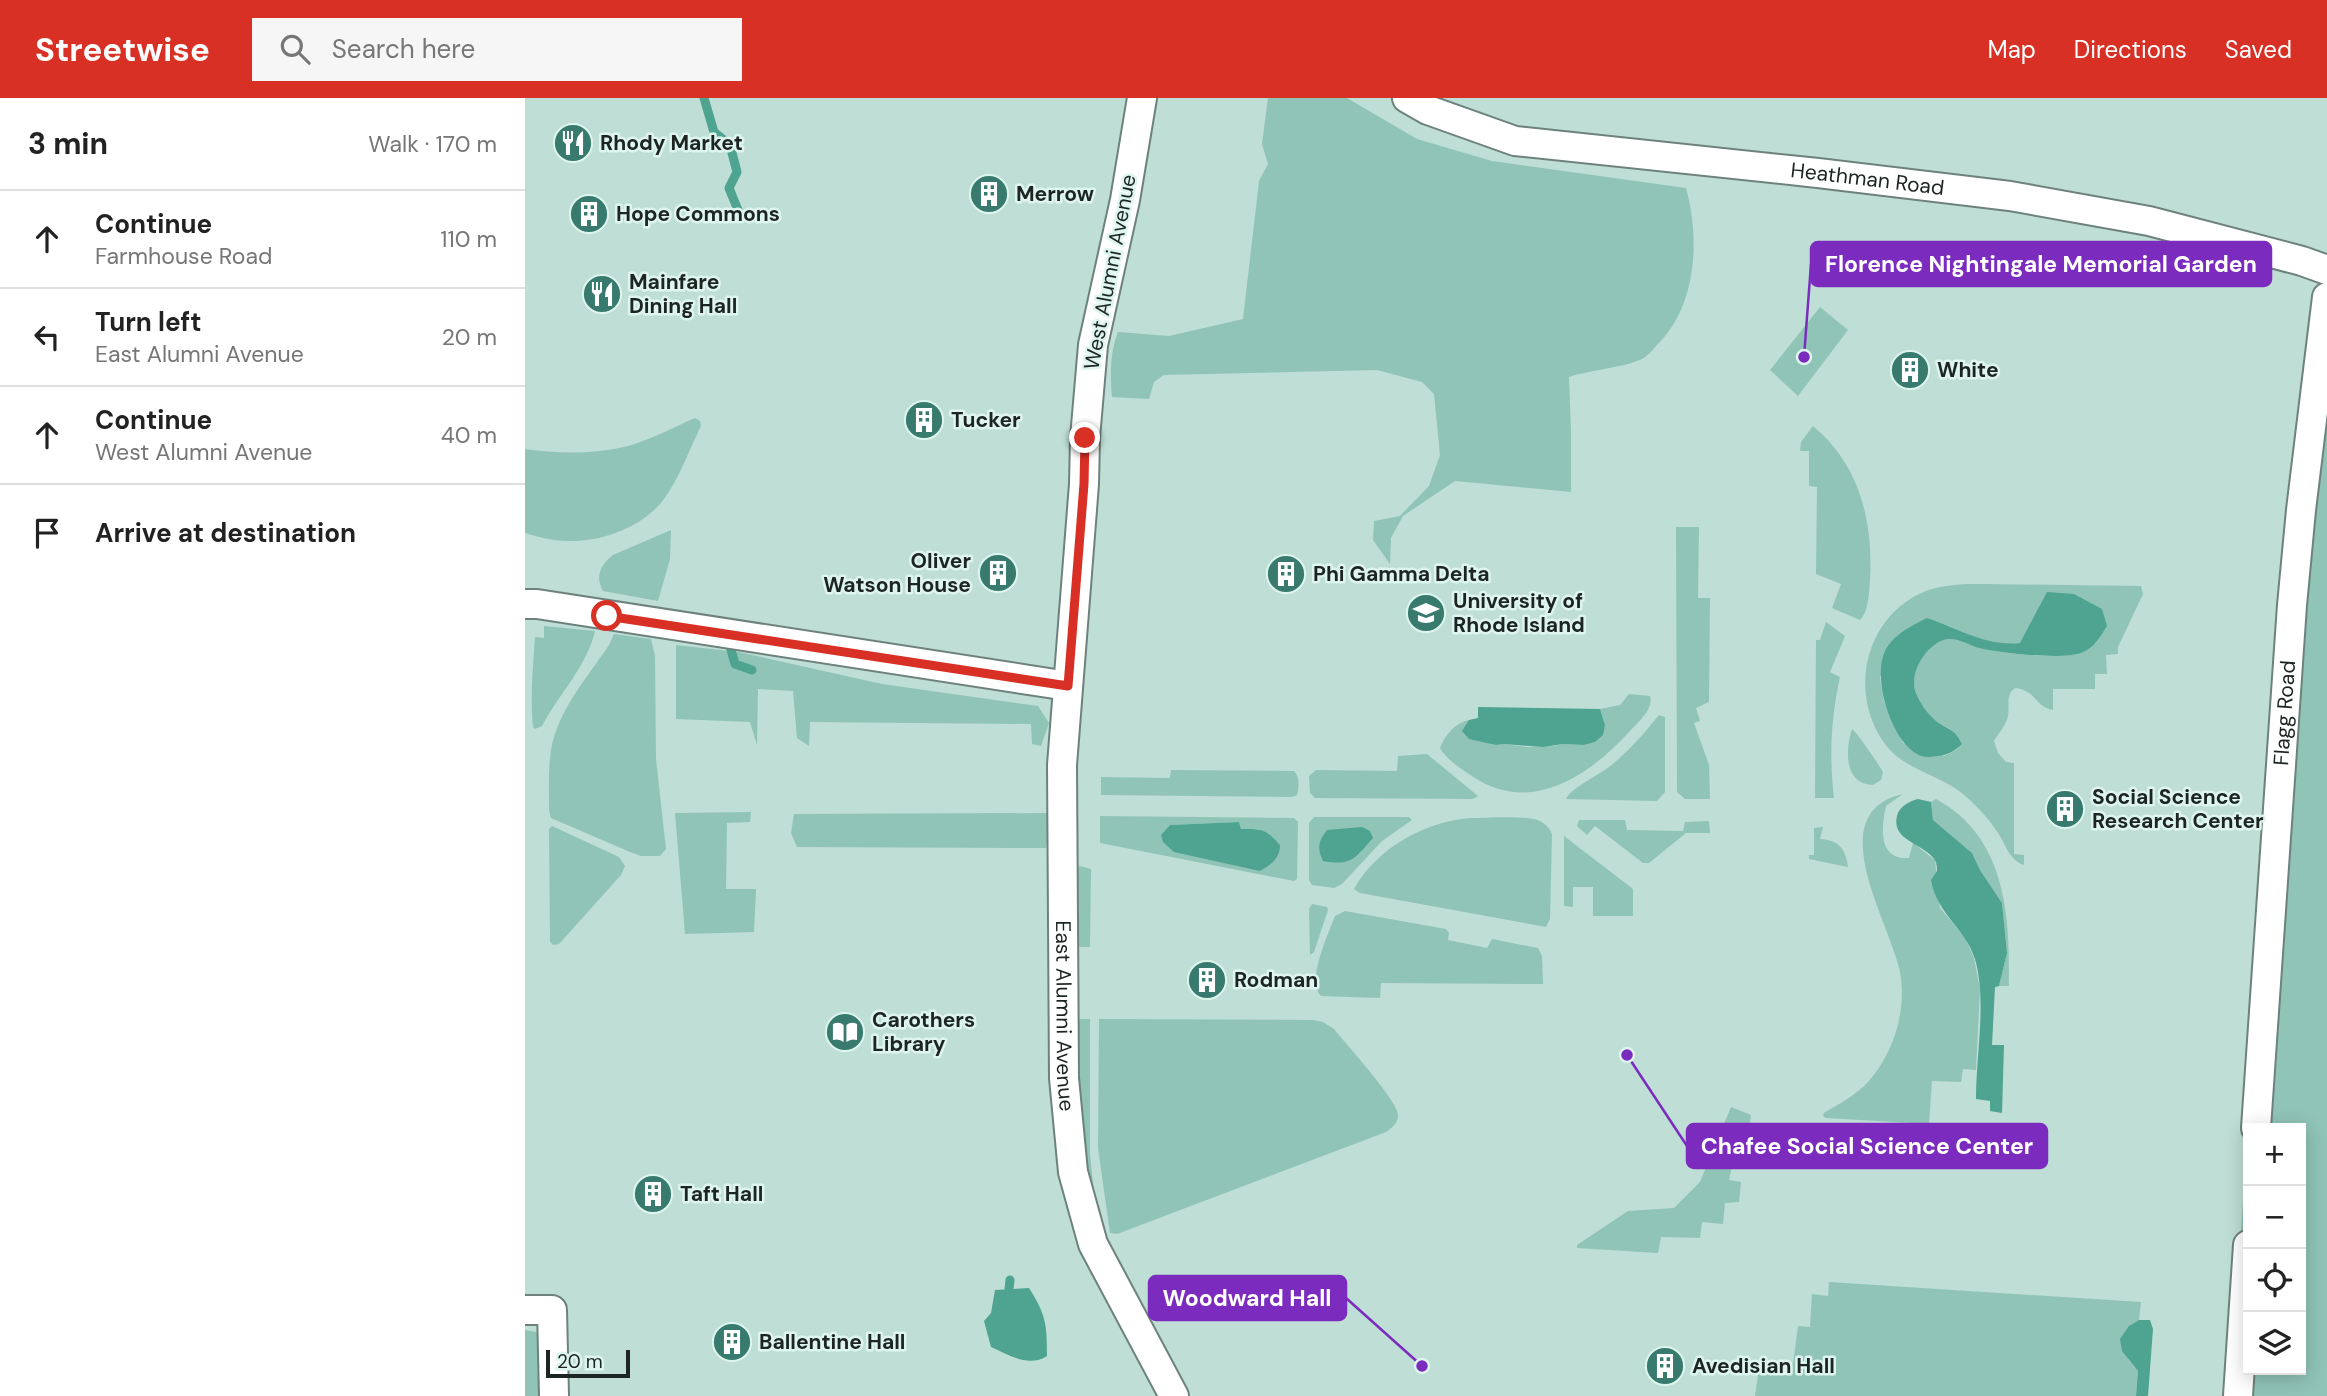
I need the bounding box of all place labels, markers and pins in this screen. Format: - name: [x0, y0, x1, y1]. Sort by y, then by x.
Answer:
- restaurant icon: Rhody Market: [552, 122, 594, 164]
- place label: Rhody Market: [600, 129, 743, 157]
- building icon: Merrow: [968, 173, 1010, 215]
- place label: Merrow: [1016, 180, 1094, 208]
- building icon: Hope Commons: [568, 193, 610, 235]
- place label: Hope Commons: [616, 200, 780, 228]
- callout: Florence Nightingale Memorial Garden: [1811, 242, 2271, 286]
- place label: Mainfare Dining Hall: [629, 268, 737, 320]
- restaurant icon: Mainfare Dining Hall: [581, 273, 623, 315]
- building icon: White: [1889, 349, 1931, 391]
- place label: White: [1937, 356, 1999, 384]
- building icon: Tucker: [903, 399, 945, 441]
- place label: Tucker: [951, 406, 1021, 434]
- place label: Oliver Watson House: [823, 547, 971, 599]
- building icon: Oliver Watson House: [977, 552, 1019, 594]
- building icon: Phi Gamma Delta: [1265, 553, 1307, 595]
- place label: Phi Gamma Delta: [1313, 560, 1489, 588]
- place label: University of Rhode Island: [1453, 587, 1585, 639]
- school or university icon: University of Rhode Island: [1405, 592, 1447, 634]
- place label: Social Science Research Center: [2092, 783, 2264, 835]
- building icon: Social Science Research Center: [2044, 788, 2086, 830]
- building icon: Rodman: [1186, 959, 1228, 1001]
- place label: Rodman: [1234, 966, 1318, 994]
- place label: Carothers Library: [872, 1006, 975, 1058]
- library icon: Carothers Library: [824, 1011, 866, 1053]
- callout: Chafee Social Science Center: [1687, 1124, 2047, 1168]
- building icon: Taft Hall: [632, 1173, 674, 1215]
- place label: Taft Hall: [680, 1180, 763, 1208]
- callout: Woodward Hall: [1149, 1276, 1346, 1320]
- building icon: Ballentine Hall: [711, 1321, 753, 1363]
- place label: Ballentine Hall: [759, 1328, 905, 1356]
- building icon: Avedisian Hall: [1644, 1345, 1686, 1387]
- place label: Avedisian Hall: [1692, 1352, 1835, 1380]

